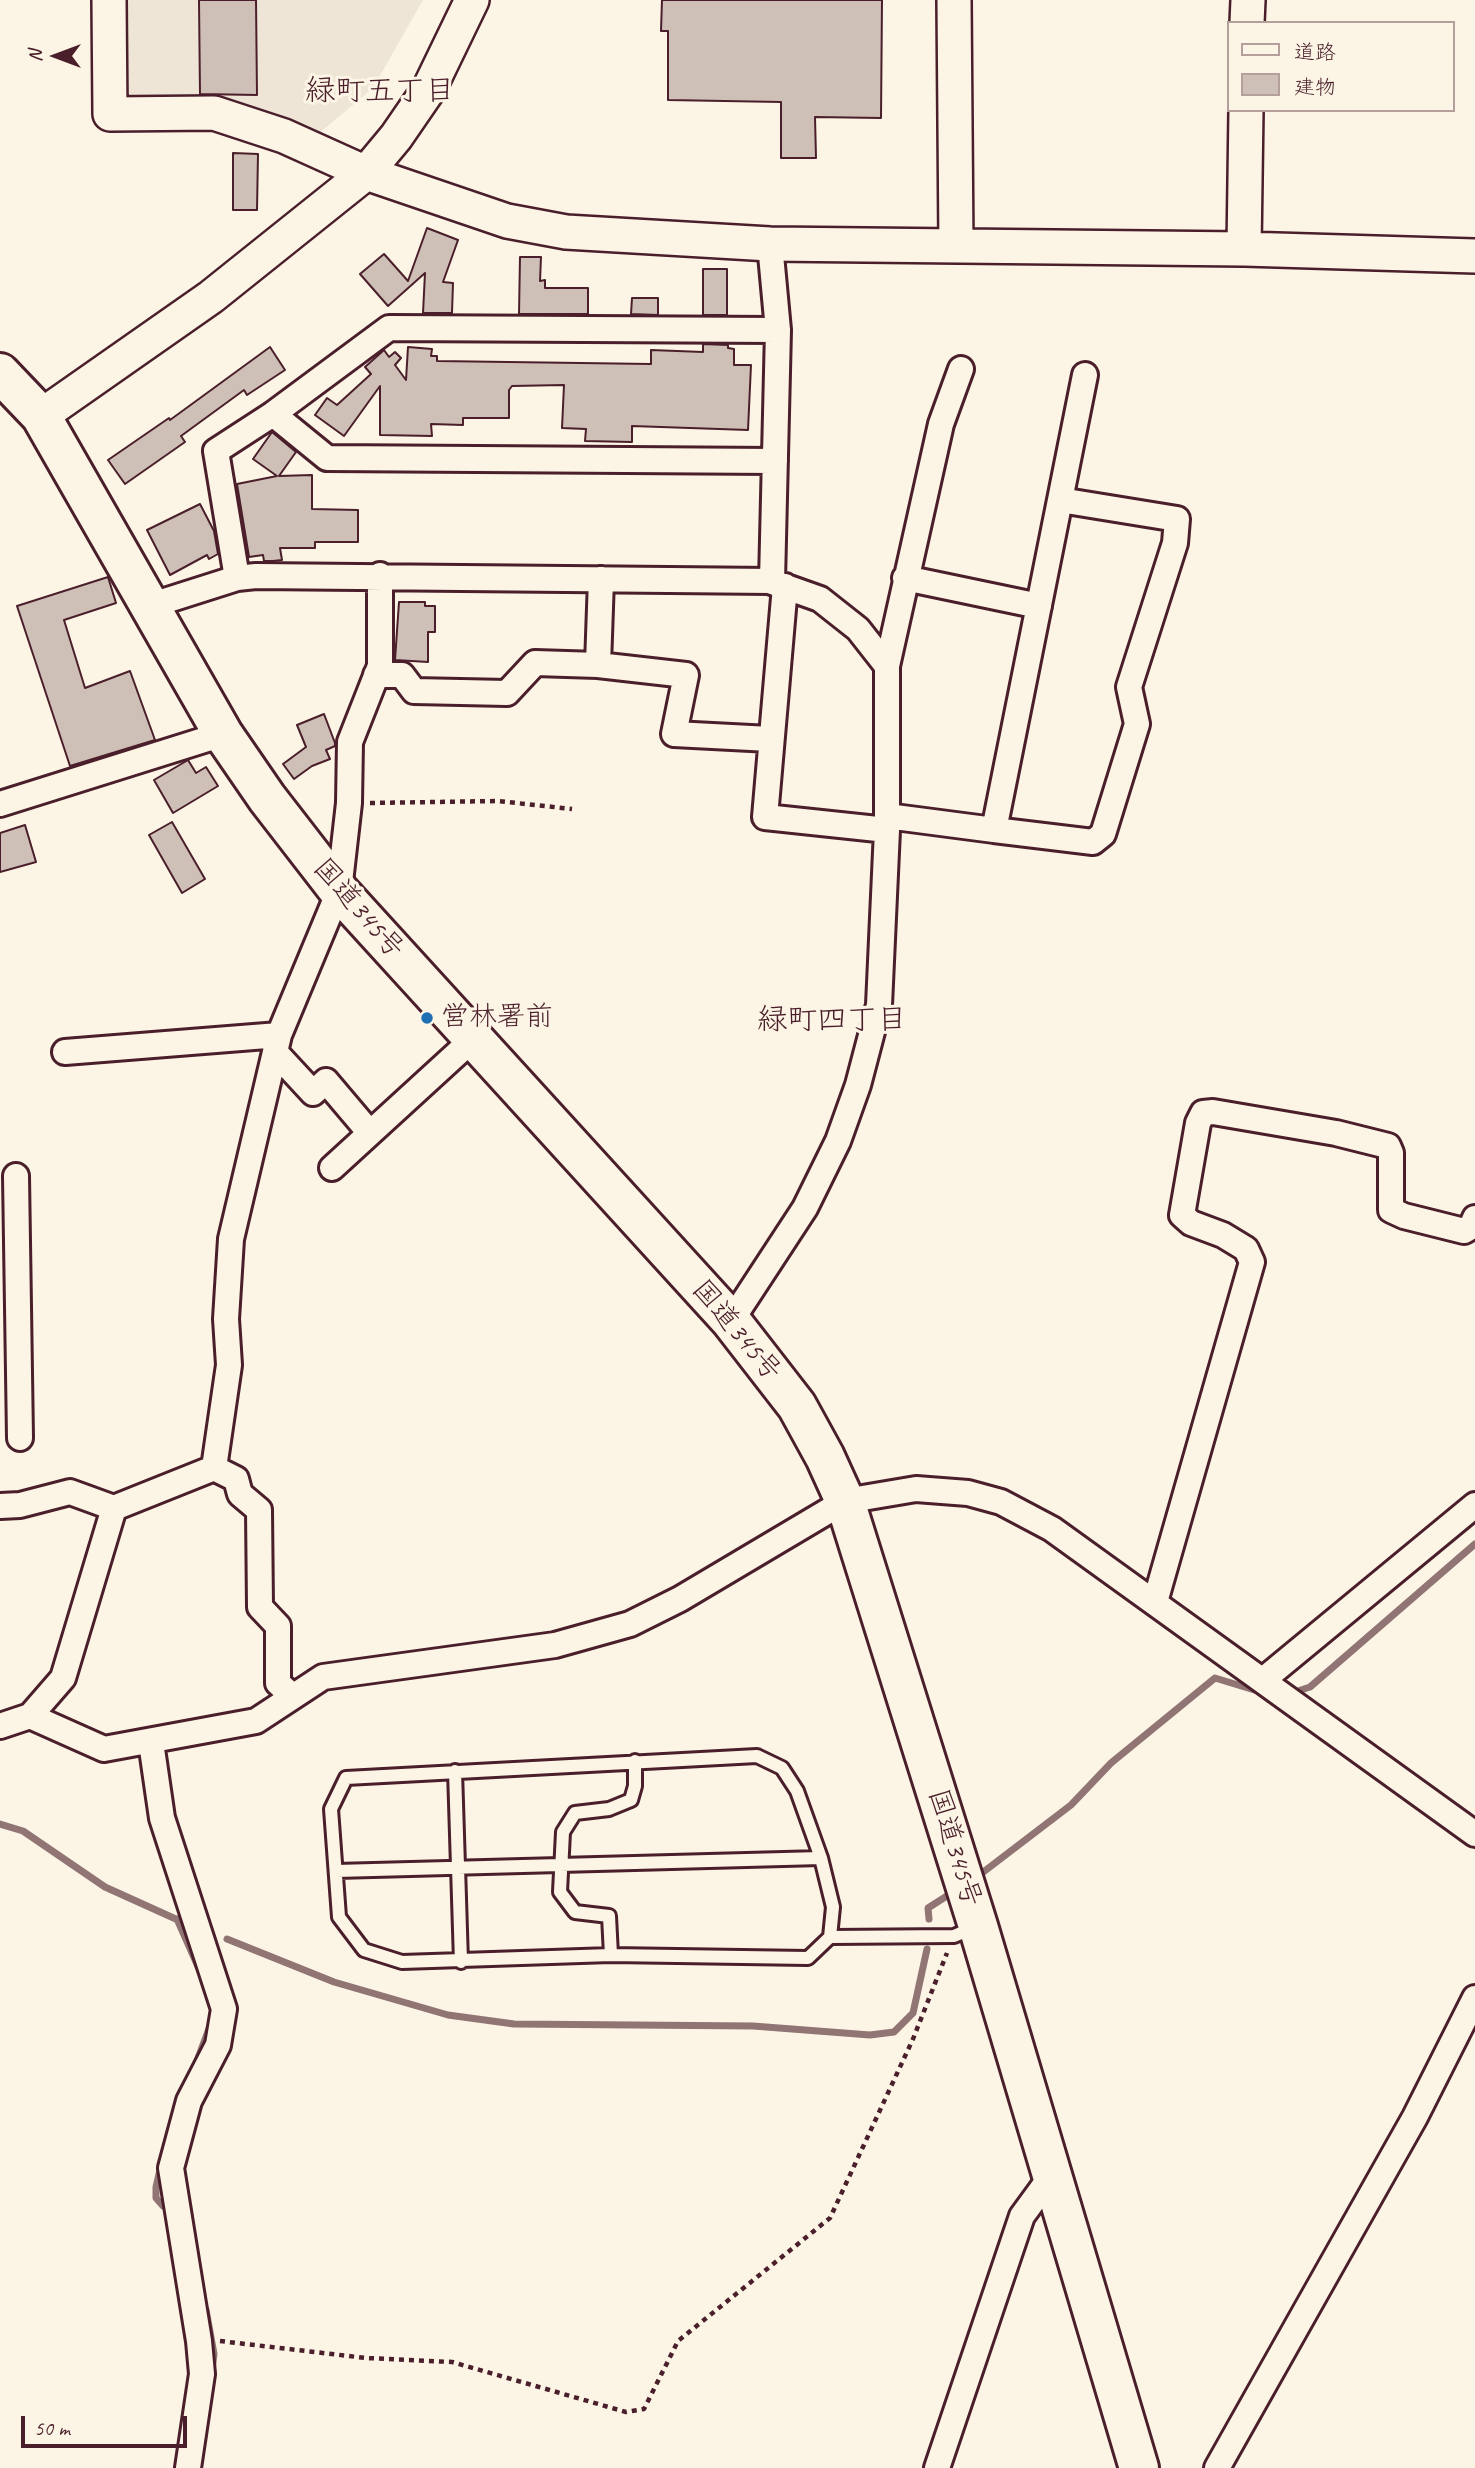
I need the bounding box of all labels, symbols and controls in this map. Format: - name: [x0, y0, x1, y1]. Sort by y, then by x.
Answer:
- north arrow: [21, 21, 91, 91]
- legend: [1226, 21, 1454, 112]
- text: 道路: [1294, 39, 1336, 65]
- text: N: [23, 50, 47, 62]
- district label: 緑町五丁目: [305, 74, 455, 110]
- text: 建物: [1294, 74, 1336, 100]
- street label: 国道345号: [305, 852, 411, 966]
- place label: 営林署前: [441, 1001, 553, 1035]
- district label: 緑町四丁目: [757, 1003, 907, 1039]
- marker: 営林署前: [419, 1010, 435, 1026]
- street label: 国道345号: [684, 1274, 788, 1388]
- street label: 国道345号: [920, 1785, 988, 1911]
- scale bar: [24, 2402, 191, 2446]
- text: 50 m: [34, 2415, 70, 2441]

